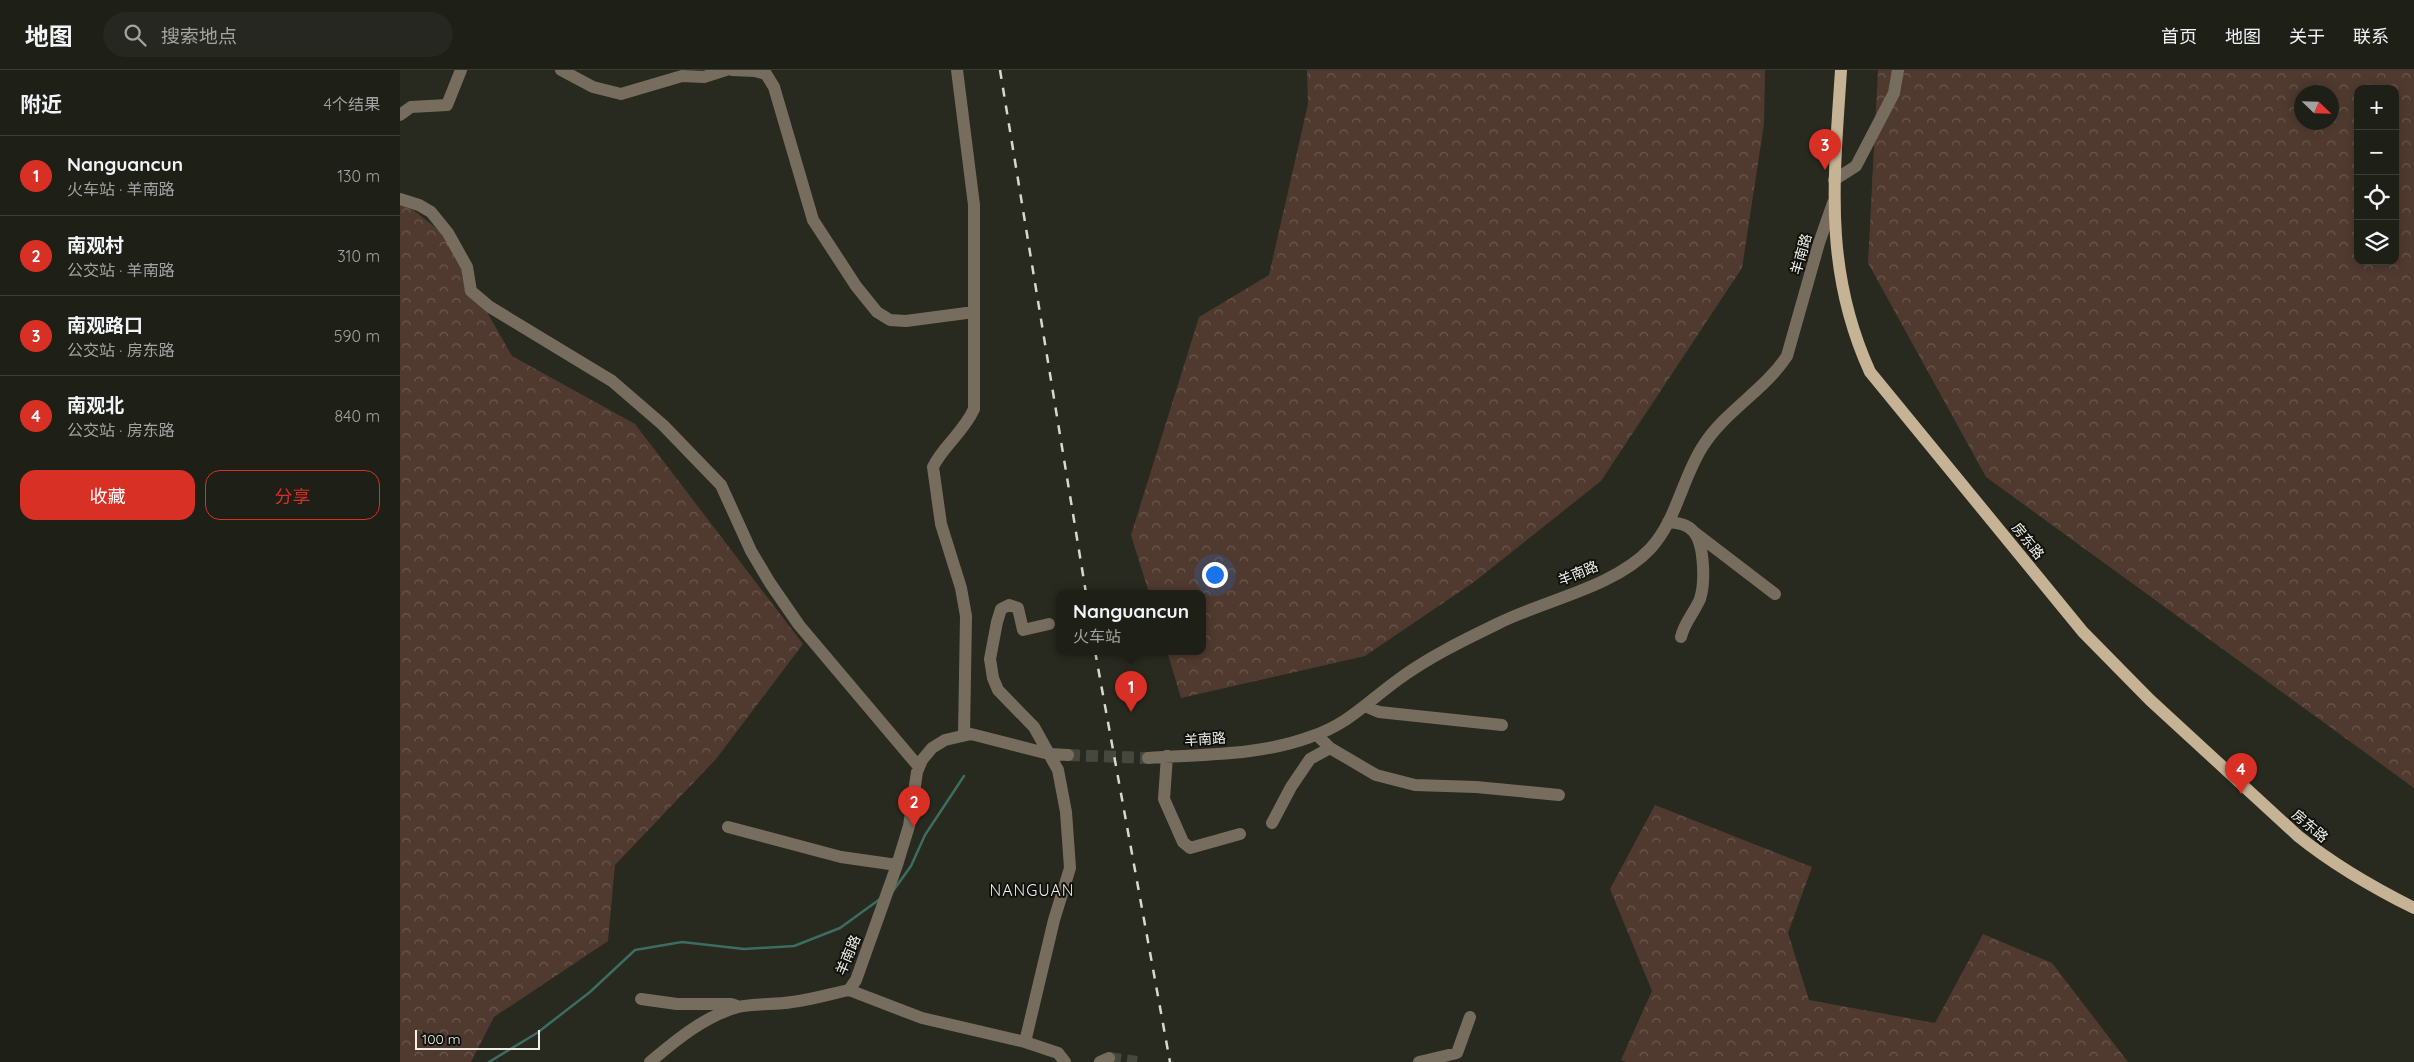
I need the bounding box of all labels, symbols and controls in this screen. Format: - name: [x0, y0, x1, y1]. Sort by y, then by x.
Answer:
- search box: [103, 12, 453, 57]
- text: 地图: [25, 21, 73, 51]
- icon: search: [121, 21, 149, 49]
- text: 搜索地点: [161, 24, 237, 48]
- text: 首页: [2161, 25, 2197, 48]
- text: 地图: [2225, 25, 2261, 48]
- text: 关于: [2289, 25, 2325, 48]
- text: 联系: [2353, 25, 2389, 48]
- north arrow: [2294, 85, 2339, 130]
- map controls: [2354, 85, 2399, 265]
- button: +: [2354, 85, 2399, 130]
- text: 附近: [20, 91, 62, 117]
- text: 4个结果: [324, 94, 380, 114]
- pin: 3: [1809, 129, 1841, 170]
- button: −: [2354, 130, 2399, 175]
- text: Nanguancun: [67, 152, 183, 176]
- text: 1: [33, 166, 39, 186]
- text: 130 m: [337, 166, 380, 186]
- button: locate: [2354, 175, 2399, 220]
- text: 火车站 · 羊南路: [67, 179, 175, 199]
- button: layers: [2354, 220, 2399, 265]
- street label: 羊南路: [1787, 231, 1815, 277]
- text: 南观村: [67, 233, 124, 257]
- text: 2: [31, 246, 41, 266]
- text: 310 m: [337, 246, 380, 266]
- text: 公交站 · 羊南路: [67, 260, 175, 280]
- text: 南观路口: [67, 313, 143, 337]
- text: 3: [32, 326, 40, 346]
- text: 590 m: [334, 326, 380, 346]
- text: 公交站 · 房东路: [67, 340, 175, 360]
- text: 南观北: [67, 393, 124, 417]
- text: 4: [31, 406, 41, 426]
- text: 840 m: [334, 406, 380, 426]
- text: 公交站 · 房东路: [67, 420, 175, 440]
- button: 收藏: [20, 470, 195, 520]
- button: 分享: [205, 470, 380, 520]
- street label: 房东路: [2008, 519, 2048, 563]
- street label: 羊南路: [1555, 557, 1601, 589]
- your location: [1202, 562, 1228, 588]
- popup: [1056, 590, 1206, 655]
- text: Nanguancun: [1073, 599, 1189, 623]
- text: 火车站: [1073, 626, 1121, 646]
- pin: 1: [1115, 671, 1147, 712]
- street label: 羊南路: [1183, 729, 1227, 749]
- pin: 4: [2225, 753, 2257, 794]
- pin: 2: [898, 786, 930, 827]
- street label: 房东路: [2288, 806, 2332, 846]
- district label: NANGUAN: [989, 880, 1075, 900]
- street label: 羊南路: [832, 932, 864, 978]
- scale bar: [415, 1027, 540, 1050]
- text: 100 m: [422, 1030, 460, 1048]

